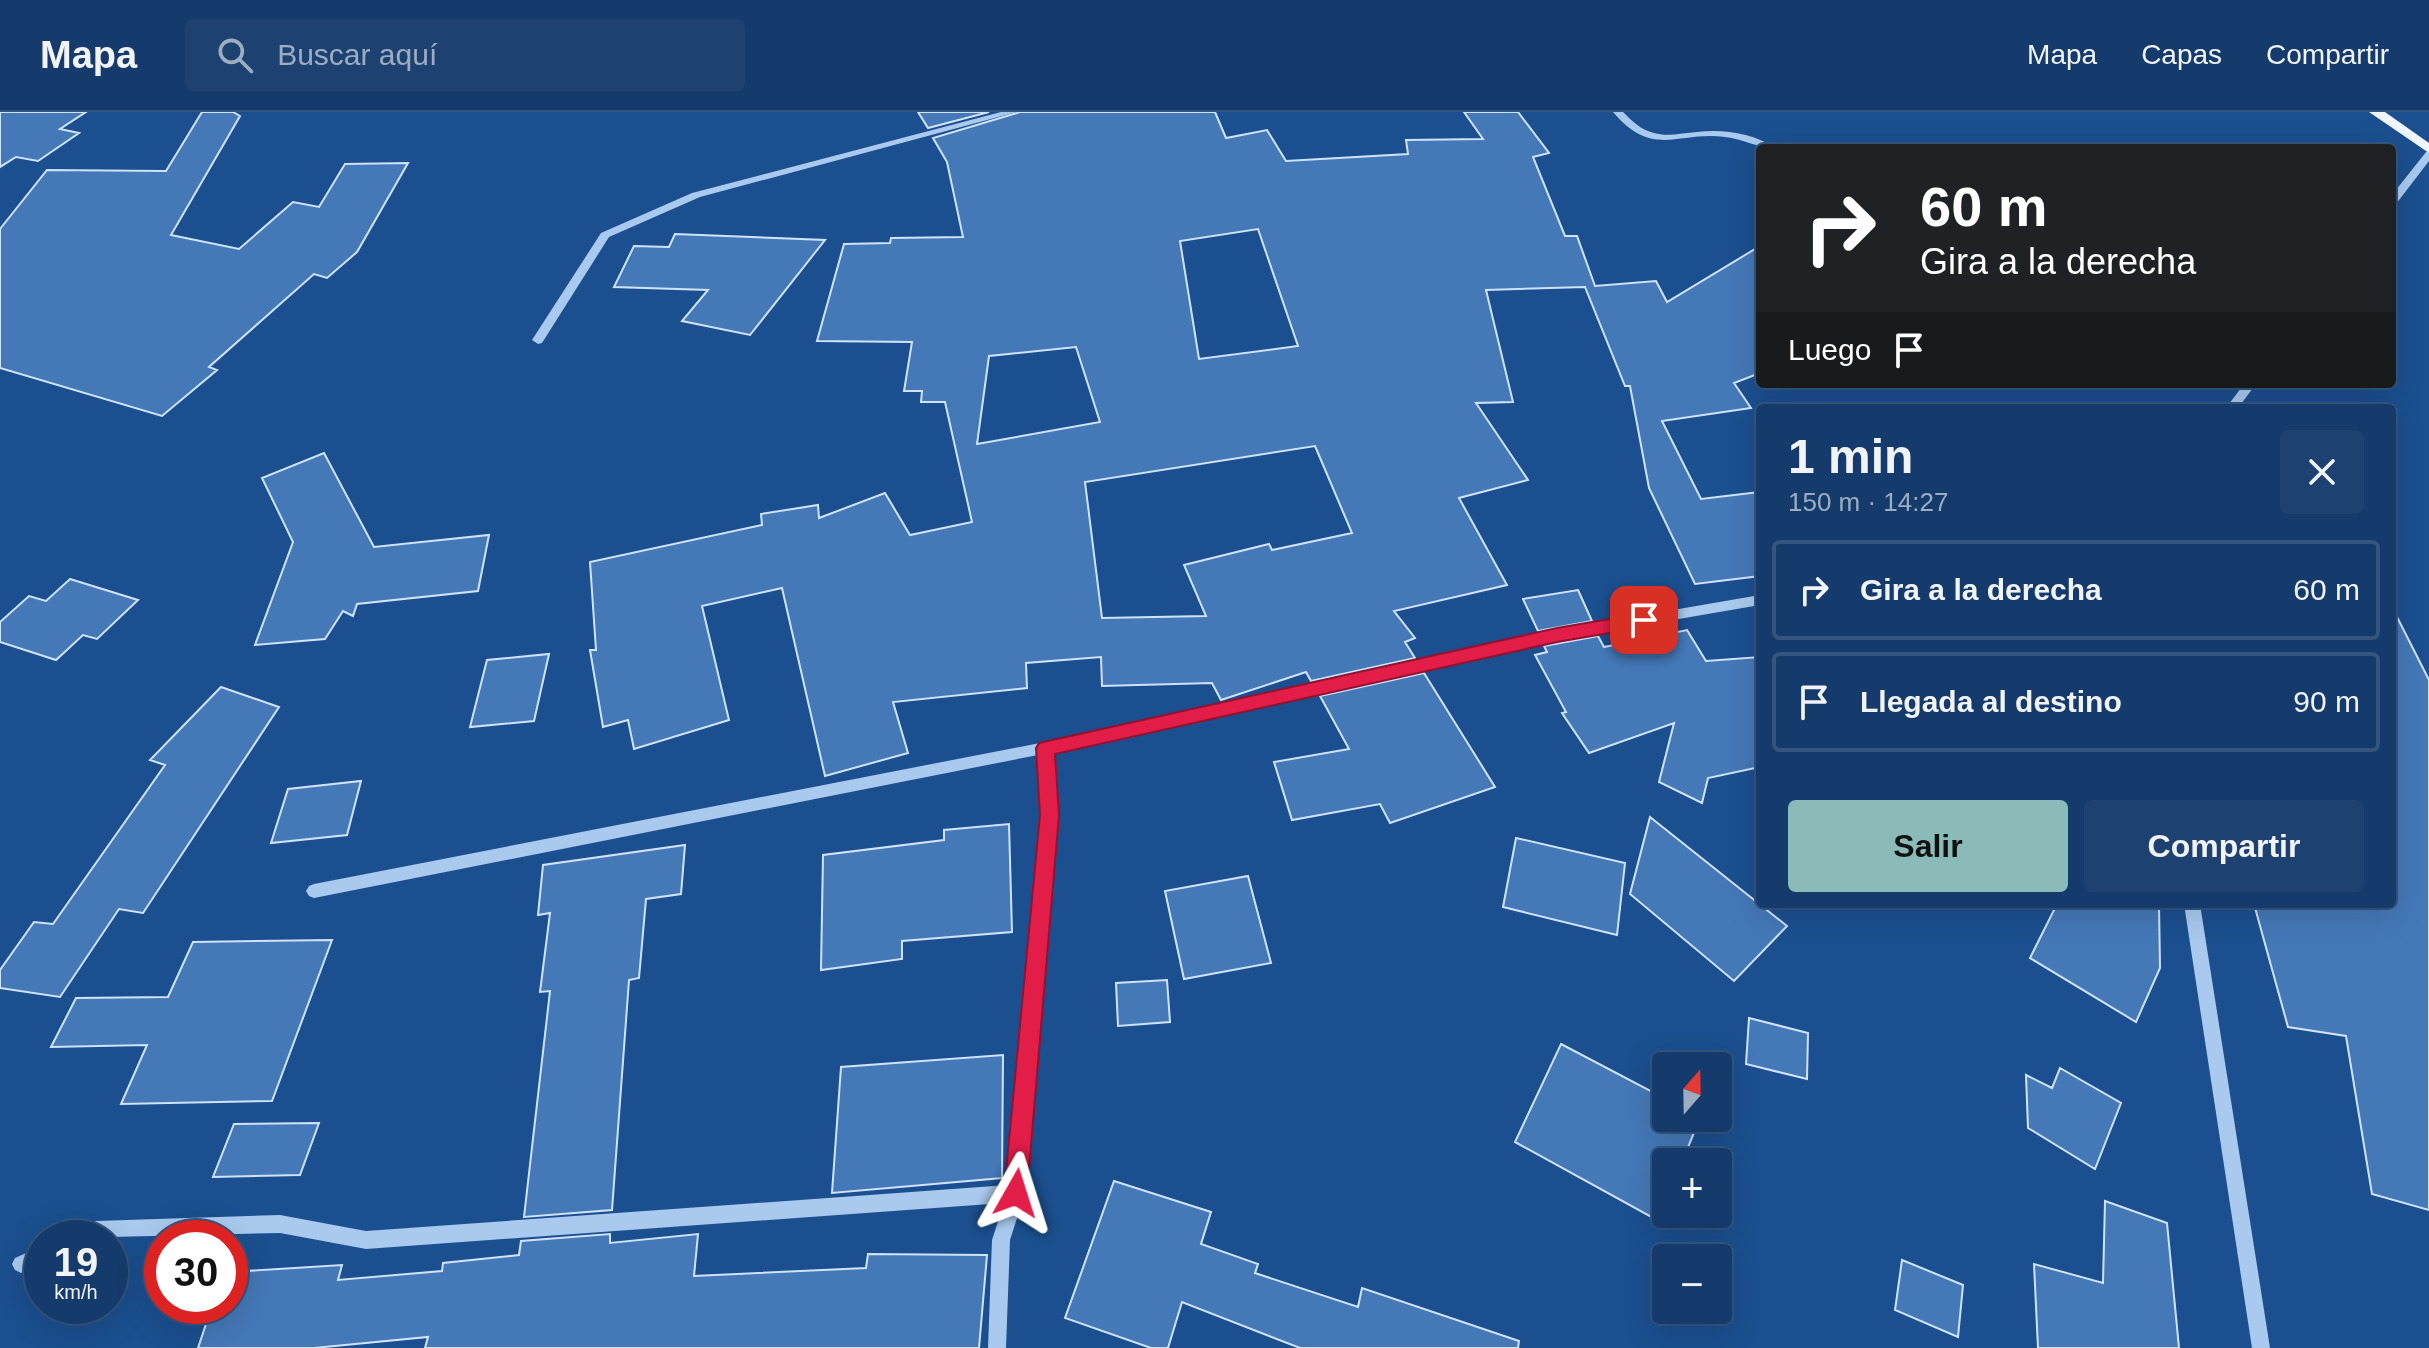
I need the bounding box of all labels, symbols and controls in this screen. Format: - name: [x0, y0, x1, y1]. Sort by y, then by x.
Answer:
- search box: [185, 19, 745, 91]
- icon: search: [213, 33, 257, 77]
- text: Mapa: [40, 34, 137, 76]
- text: Buscar aquí: [277, 38, 437, 71]
- text: Mapa: [2027, 39, 2097, 70]
- text: Capas: [2141, 39, 2222, 70]
- text: Compartir: [2266, 39, 2389, 70]
- text: 60 m: [1920, 175, 2048, 238]
- icon: right: [1788, 176, 1892, 280]
- text: Gira a la derecha: [1920, 241, 2196, 282]
- icon: arrive: [1887, 328, 1931, 372]
- text: Luego: [1788, 333, 1871, 366]
- text: 1 min: [1788, 430, 1913, 483]
- button: close: [2280, 430, 2364, 514]
- text: 150 m · 14:27: [1788, 487, 1948, 517]
- icon: right: [1792, 568, 1836, 612]
- text: Gira a la derecha: [1860, 573, 2102, 606]
- text: 60 m: [2293, 573, 2360, 606]
- pin: [1610, 586, 1678, 654]
- icon: arrive: [1622, 598, 1666, 642]
- icon: arrive: [1792, 680, 1836, 724]
- text: Llegada al destino: [1860, 685, 2122, 718]
- text: 90 m: [2293, 685, 2360, 718]
- button: Salir: [1788, 800, 2068, 892]
- button: Compartir: [2084, 800, 2364, 892]
- north arrow: [1652, 1052, 1732, 1132]
- map controls: [1652, 1052, 1732, 1324]
- button: +: [1652, 1148, 1732, 1228]
- position arrow: [974, 1151, 1058, 1235]
- speed limit sign: 30: [144, 1220, 248, 1324]
- text: 19: [54, 1240, 98, 1284]
- button: −: [1652, 1244, 1732, 1324]
- text: km/h: [54, 1281, 98, 1303]

